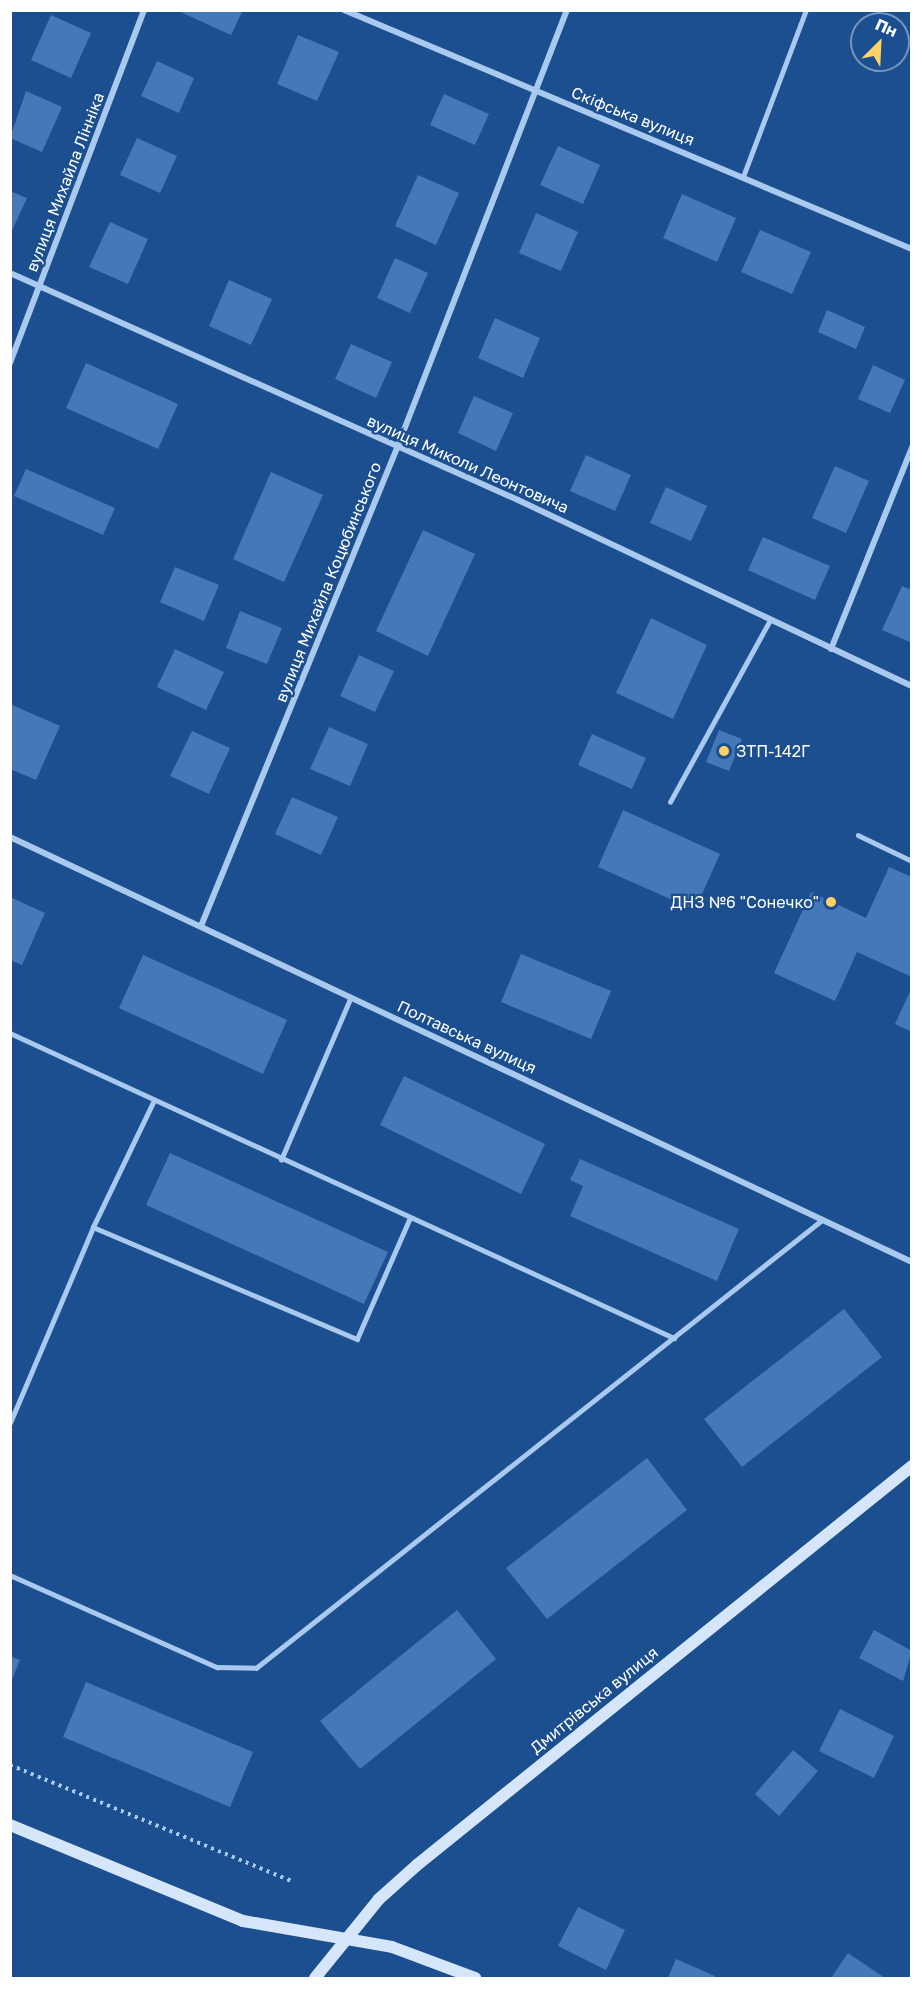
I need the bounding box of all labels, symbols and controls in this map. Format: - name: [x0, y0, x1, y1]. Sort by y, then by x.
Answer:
- north arrow: [850, 12, 910, 72]
- text: Пн: [872, 14, 901, 41]
- street label: Скіфська вулиця: [569, 83, 697, 149]
- street label: вулиця Михайла Лінніка: [22, 90, 108, 274]
- street label: вулиця Миколи Леонтовича: [364, 411, 572, 517]
- street label: вулиця Михайла Коцюбинського: [271, 459, 385, 705]
- place label: ЗТП-142Г: [736, 741, 810, 761]
- marker: ЗТП-142Г: [717, 744, 731, 758]
- place label: ДНЗ №6 "Сонечко": [671, 892, 819, 912]
- marker: ДНЗ №6 "Сонечко": [824, 895, 838, 909]
- street label: Полтавська вулиця: [394, 996, 540, 1078]
- street label: Дмитрівська вулиця: [526, 1643, 662, 1757]

